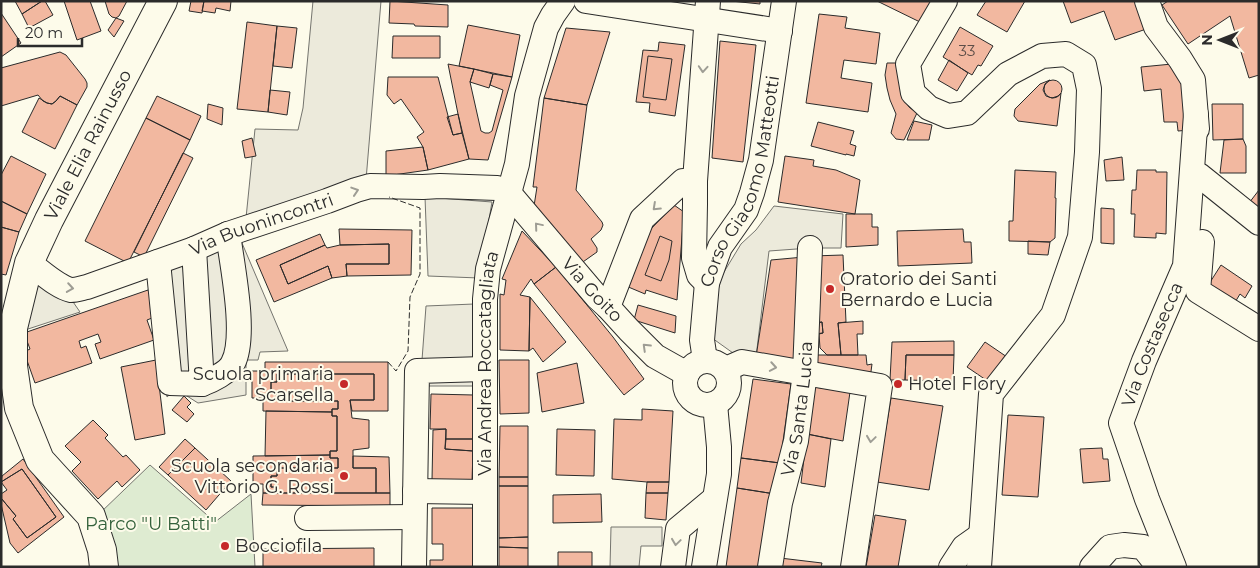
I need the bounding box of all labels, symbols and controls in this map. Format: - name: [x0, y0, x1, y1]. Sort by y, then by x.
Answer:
- scale bar: [18, 15, 81, 47]
- north arrow: [1195, 15, 1245, 65]
- text: 20 m: [25, 23, 63, 42]
- text: N: [1198, 34, 1216, 46]
- house number: 33: [959, 41, 975, 60]
- one-way arrow: [698, 65, 709, 73]
- street label: Viale Elia Rainusso: [40, 66, 136, 224]
- street label: Corso Giacomo Matteotti: [695, 74, 784, 290]
- one-way arrow: [350, 187, 358, 197]
- street label: Via Buonincontri: [186, 189, 337, 261]
- one-way arrow: [652, 201, 661, 210]
- one-way arrow: [535, 223, 544, 232]
- street label: Via Andrea Roccatagliata: [474, 248, 504, 476]
- street label: Via Goito: [557, 253, 627, 327]
- place label: Oratorio dei Santi Bernardo e Lucia: [840, 268, 997, 311]
- street label: Via Costasecca: [1117, 279, 1188, 410]
- one-way arrow: [65, 282, 74, 292]
- marker: Oratorio dei Santi Bernardo e Lucia: [824, 283, 836, 295]
- street label: Via Santa Lucia: [776, 341, 817, 479]
- one-way arrow: [643, 344, 652, 353]
- one-way arrow: [768, 362, 777, 372]
- place label: Scuola primaria Scarsella: [193, 363, 334, 406]
- place label: Hotel Flory: [908, 373, 1006, 395]
- marker: Scuola primaria Scarsella: [338, 378, 350, 390]
- marker: Hotel Flory: [892, 378, 904, 390]
- one-way arrow: [867, 435, 877, 444]
- place label: Scuola secondaria Vittorio G. Rossi: [171, 455, 334, 498]
- marker: Scuola secondaria Vittorio G. Rossi: [338, 470, 350, 482]
- park label: Parco "U Batti": [85, 513, 217, 535]
- place label: Bocciofila: [235, 535, 322, 557]
- one-way arrow: [672, 538, 682, 546]
- marker: Bocciofila: [219, 540, 231, 552]

